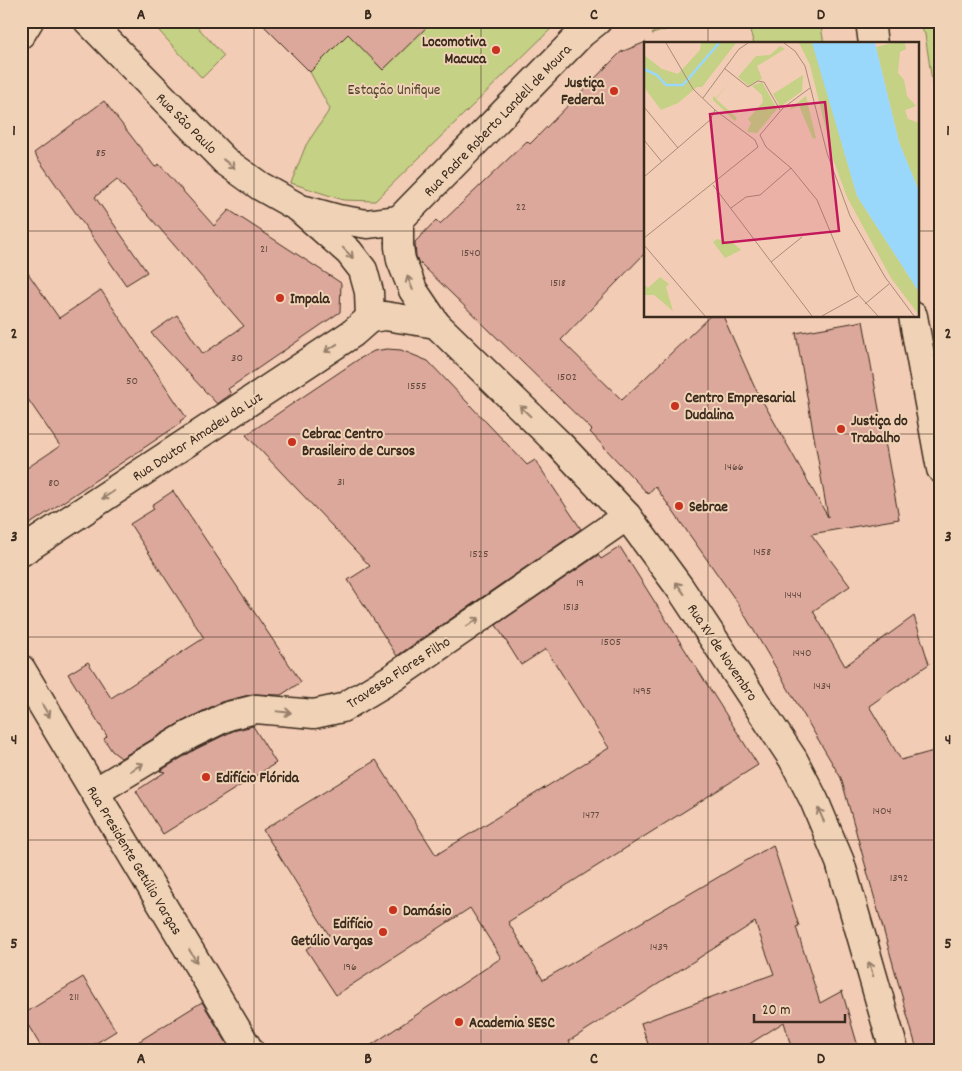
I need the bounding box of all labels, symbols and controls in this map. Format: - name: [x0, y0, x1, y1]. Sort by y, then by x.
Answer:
- text: A: [137, 4, 146, 27]
- text: B: [364, 4, 372, 27]
- text: C: [590, 4, 598, 27]
- text: D: [817, 4, 826, 27]
- place label: Locomotiva Macuca: [422, 32, 487, 71]
- street label: Rua Padre Roberto Landell de Moura: [419, 39, 578, 203]
- inset map: [644, 42, 920, 318]
- marker: Locomotiva Macuca: [490, 44, 502, 56]
- place label: Justiça Federal: [561, 73, 605, 112]
- park label: Estação Unifique: [348, 80, 441, 102]
- marker: Justiça Federal: [608, 85, 620, 97]
- street label: Rua São Paulo: [150, 89, 222, 160]
- text: 1: [12, 120, 16, 143]
- text: 1: [946, 120, 950, 143]
- house number: 85: [96, 145, 106, 162]
- one-way arrow: [222, 158, 235, 169]
- house number: 22: [516, 199, 526, 216]
- house number: 21: [260, 241, 268, 258]
- house number: 1540: [461, 245, 481, 262]
- one-way arrow: [342, 246, 354, 259]
- house number: 1518: [550, 275, 566, 292]
- one-way arrow: [405, 276, 415, 291]
- place label: Impala: [290, 289, 330, 311]
- marker: Impala: [274, 292, 286, 304]
- text: 2: [11, 323, 18, 346]
- text: 2: [945, 323, 952, 346]
- one-way arrow: [325, 343, 339, 353]
- house number: 30: [231, 350, 243, 367]
- house number: 1502: [557, 369, 577, 386]
- house number: 50: [126, 373, 138, 390]
- house number: 1555: [407, 378, 427, 395]
- street label: Rua Doutor Amadeu da Luz: [129, 387, 268, 488]
- place label: Centro Empresarial Dudalina: [685, 388, 796, 427]
- marker: Centro Empresarial Dudalina: [669, 400, 681, 412]
- one-way arrow: [519, 405, 531, 417]
- place label: Justiça do Trabalho: [851, 411, 908, 450]
- marker: Justiça do Trabalho: [835, 423, 847, 435]
- place label: Cebrac Centro Brasileiro de Cursos: [302, 424, 415, 463]
- marker: Cebrac Centro Brasileiro de Cursos: [286, 436, 298, 448]
- house number: 1466: [724, 459, 744, 476]
- house number: 31: [337, 474, 345, 491]
- house number: 80: [48, 475, 60, 492]
- one-way arrow: [102, 490, 116, 500]
- place label: Sebrae: [689, 497, 728, 519]
- marker: Sebrae: [673, 500, 685, 512]
- text: 3: [10, 526, 18, 549]
- text: 3: [944, 526, 952, 549]
- house number: 1458: [753, 544, 771, 561]
- house number: 1525: [470, 546, 488, 563]
- house number: 19: [576, 575, 584, 592]
- one-way arrow: [675, 581, 685, 595]
- house number: 1444: [784, 587, 802, 604]
- house number: 1513: [563, 599, 579, 616]
- street label: Rua XV de Novembro: [681, 600, 762, 706]
- one-way arrow: [466, 617, 480, 627]
- street label: Travessa Flores Filho: [343, 632, 456, 716]
- house number: 1505: [601, 634, 621, 651]
- house number: 1440: [792, 645, 812, 662]
- house number: 1434: [813, 678, 831, 695]
- house number: 1495: [633, 683, 651, 700]
- one-way arrow: [42, 704, 52, 718]
- one-way arrow: [276, 707, 292, 717]
- text: 4: [11, 729, 17, 752]
- text: 4: [945, 729, 951, 752]
- one-way arrow: [129, 762, 143, 772]
- place label: Edifício Flórida: [216, 768, 300, 790]
- marker: Edifício Flórida: [200, 771, 212, 783]
- street label: Rua Presidente Getúlio Vargas: [80, 782, 187, 940]
- house number: 1404: [872, 803, 892, 820]
- house number: 1477: [583, 807, 600, 824]
- one-way arrow: [815, 808, 825, 823]
- house number: 1392: [890, 870, 908, 887]
- place label: Damásio: [403, 901, 452, 923]
- marker: Damásio: [387, 904, 399, 916]
- place label: Edifício Getúlio Vargas: [291, 914, 373, 953]
- marker: Edifício Getúlio Vargas: [377, 926, 389, 938]
- text: 5: [10, 933, 18, 956]
- text: 5: [944, 933, 952, 956]
- house number: 1439: [650, 939, 668, 956]
- one-way arrow: [188, 948, 198, 962]
- house number: 196: [343, 959, 357, 976]
- one-way arrow: [865, 962, 875, 978]
- house number: 211: [69, 989, 79, 1006]
- scale bar: [754, 991, 846, 1023]
- text: 20 m: [762, 1000, 790, 1022]
- place label: Academia SESC: [469, 1013, 555, 1035]
- marker: Academia SESC: [453, 1016, 465, 1028]
- text: A: [137, 1048, 146, 1071]
- text: B: [364, 1048, 372, 1071]
- text: C: [590, 1048, 598, 1071]
- text: D: [817, 1048, 826, 1071]

